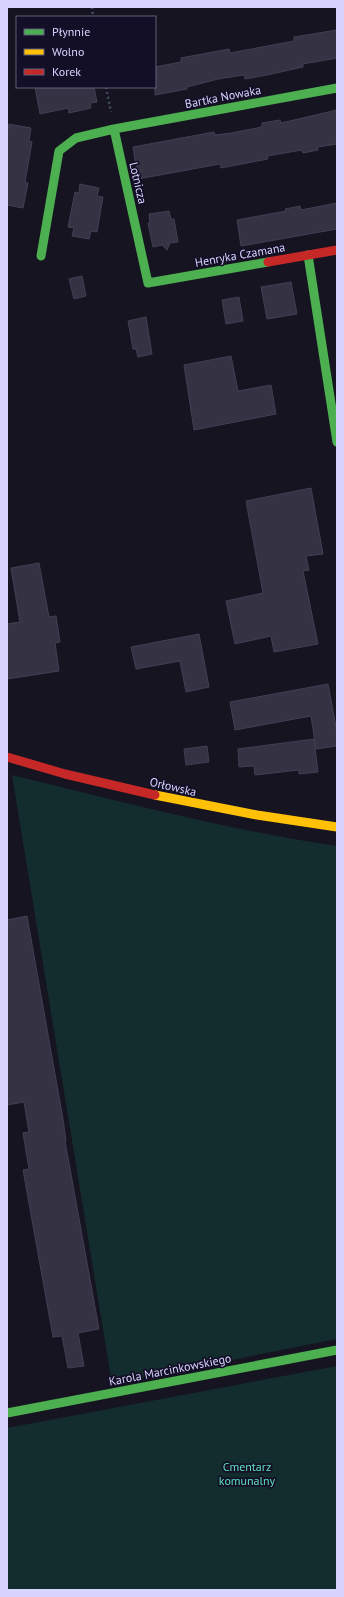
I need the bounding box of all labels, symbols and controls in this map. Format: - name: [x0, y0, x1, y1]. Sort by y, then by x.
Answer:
- legend: [16, 16, 156, 88]
- text: Płynnie: [52, 24, 90, 39]
- text: Wolno: [52, 44, 84, 59]
- text: Korek: [52, 64, 81, 79]
- street label: Bartka Nowaka: [184, 82, 262, 111]
- street label: Lotnicza: [126, 161, 151, 205]
- street label: Henryka Czamana: [194, 239, 286, 270]
- street label: Orłowska: [148, 774, 198, 799]
- street label: Karola Marcinkowskiego: [107, 1350, 232, 1389]
- park label: Cmentarz komunalny: [219, 1459, 276, 1488]

